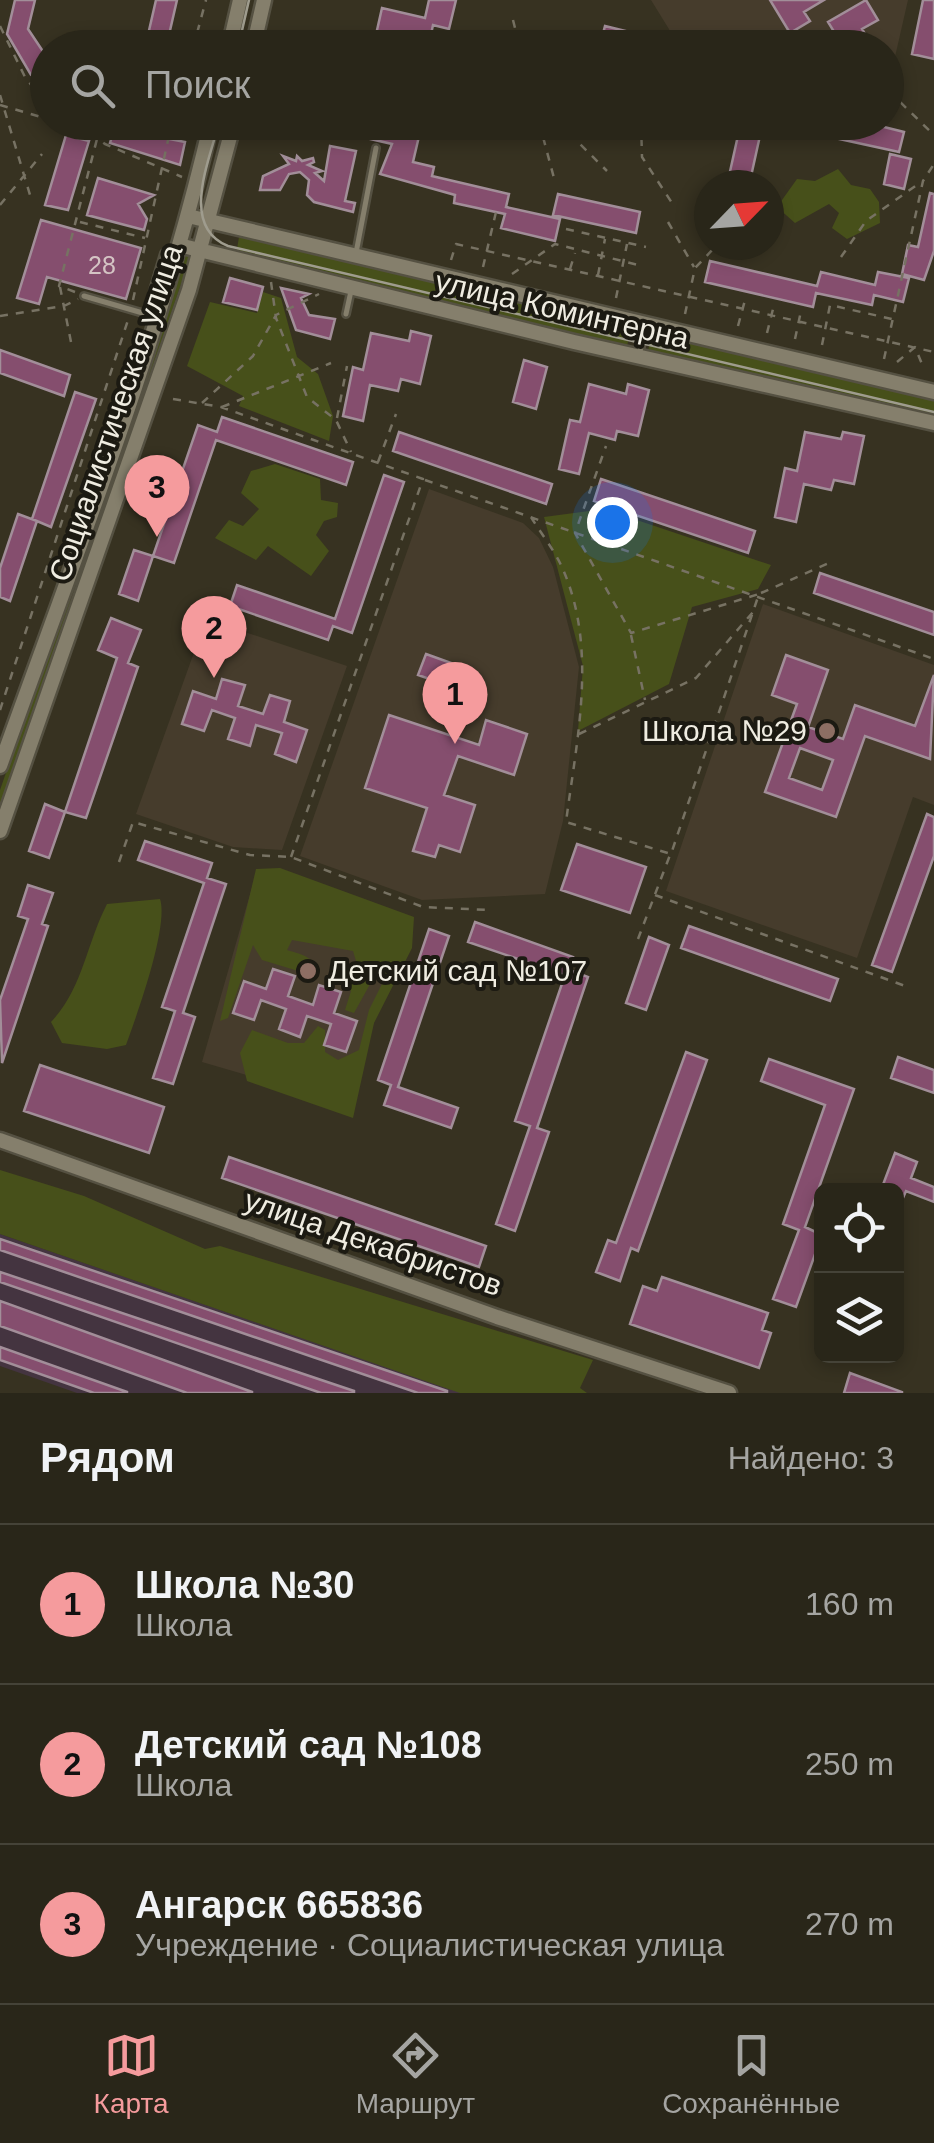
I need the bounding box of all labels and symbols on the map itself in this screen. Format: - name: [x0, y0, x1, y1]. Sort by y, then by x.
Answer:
- north arrow: [694, 170, 784, 260]
- street label: Социалистическая улица: [42, 240, 189, 585]
- house number: 28: [88, 251, 116, 279]
- street label: улица Коминтерна: [432, 264, 692, 355]
- pin: 3: [124, 454, 190, 537]
- your location: [587, 497, 638, 548]
- pin: 2: [182, 596, 246, 678]
- pin: 1: [422, 662, 488, 744]
- place label: Школа №29: [642, 714, 807, 747]
- marker: Школа №29: [816, 720, 838, 742]
- place label: Детский сад №107: [328, 954, 587, 987]
- marker: Детский сад №107: [297, 960, 319, 982]
- street label: улица Декабристов: [240, 1183, 506, 1302]

